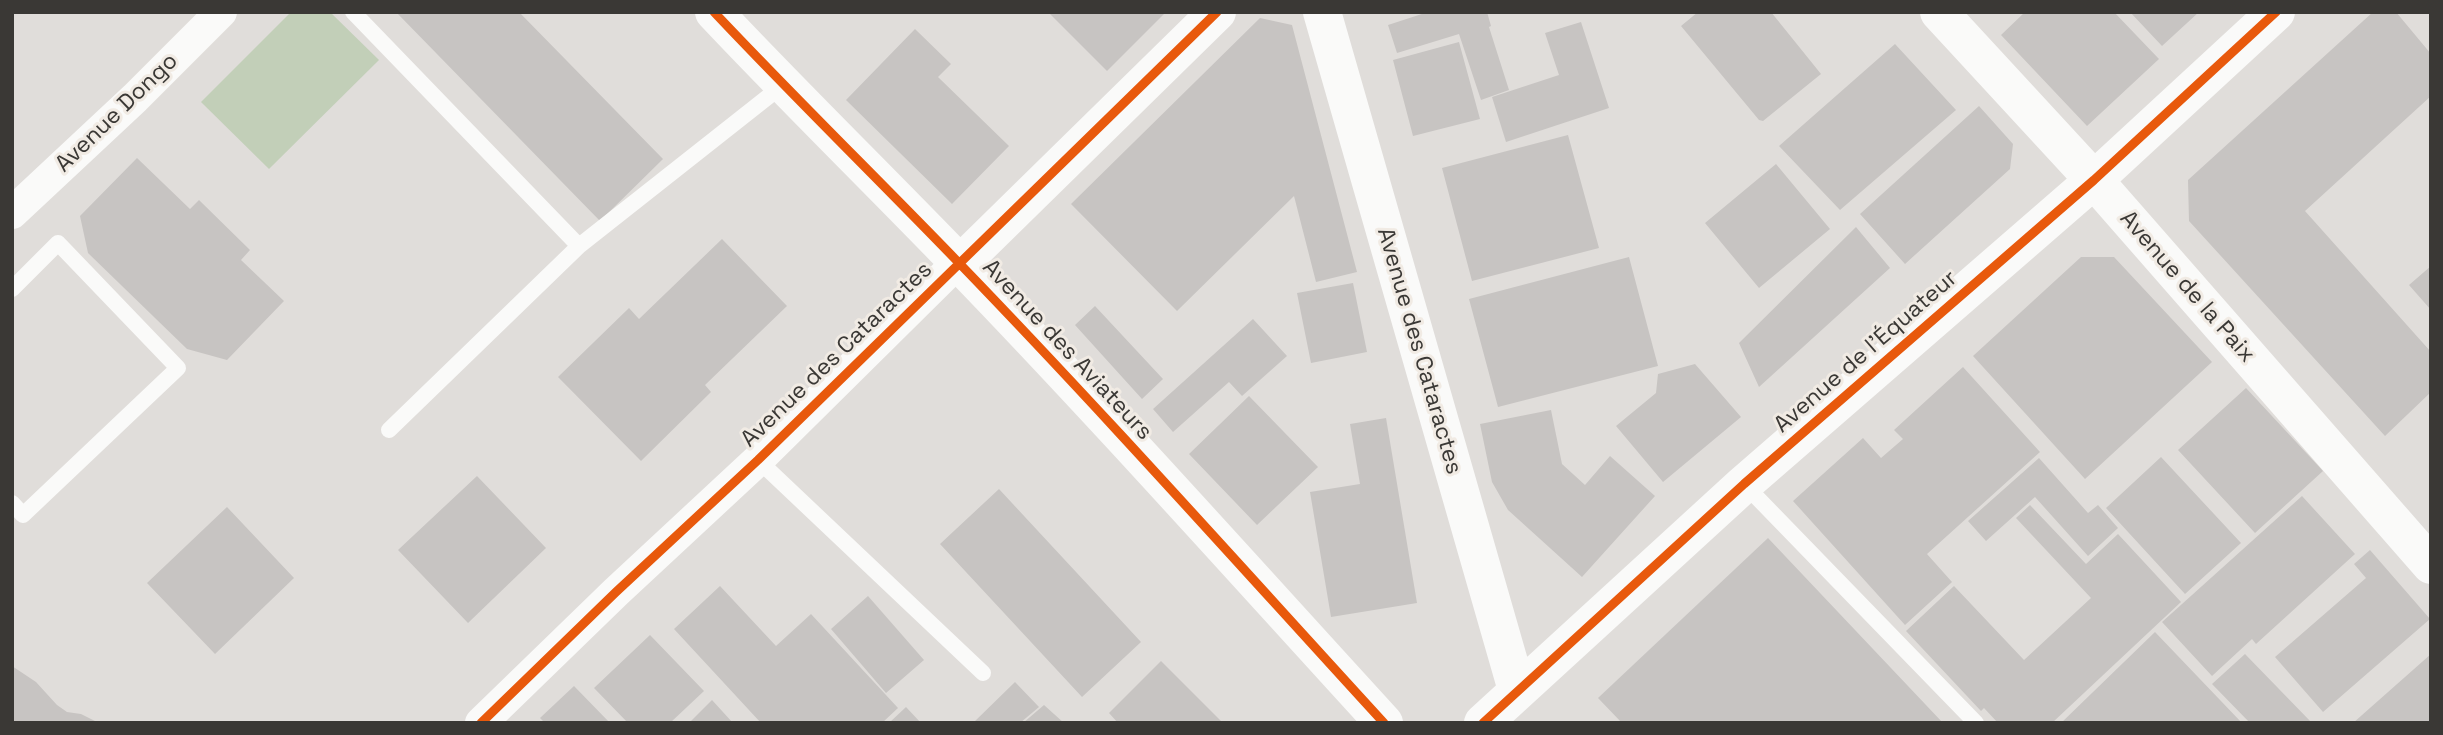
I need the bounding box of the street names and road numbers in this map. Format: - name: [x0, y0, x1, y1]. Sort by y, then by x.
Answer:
- street label: Avenue Dongo: [50, 48, 184, 178]
- street label: Avenue de la Paix: [2114, 205, 2260, 369]
- street label: Avenue des Cataractes: [1371, 225, 1467, 477]
- street label: Avenue des Aviateurs: [976, 254, 1158, 446]
- street label: Avenue des Cataractes: [736, 257, 938, 453]
- street label: Avenue de l'Équateur: [1769, 265, 1963, 439]

